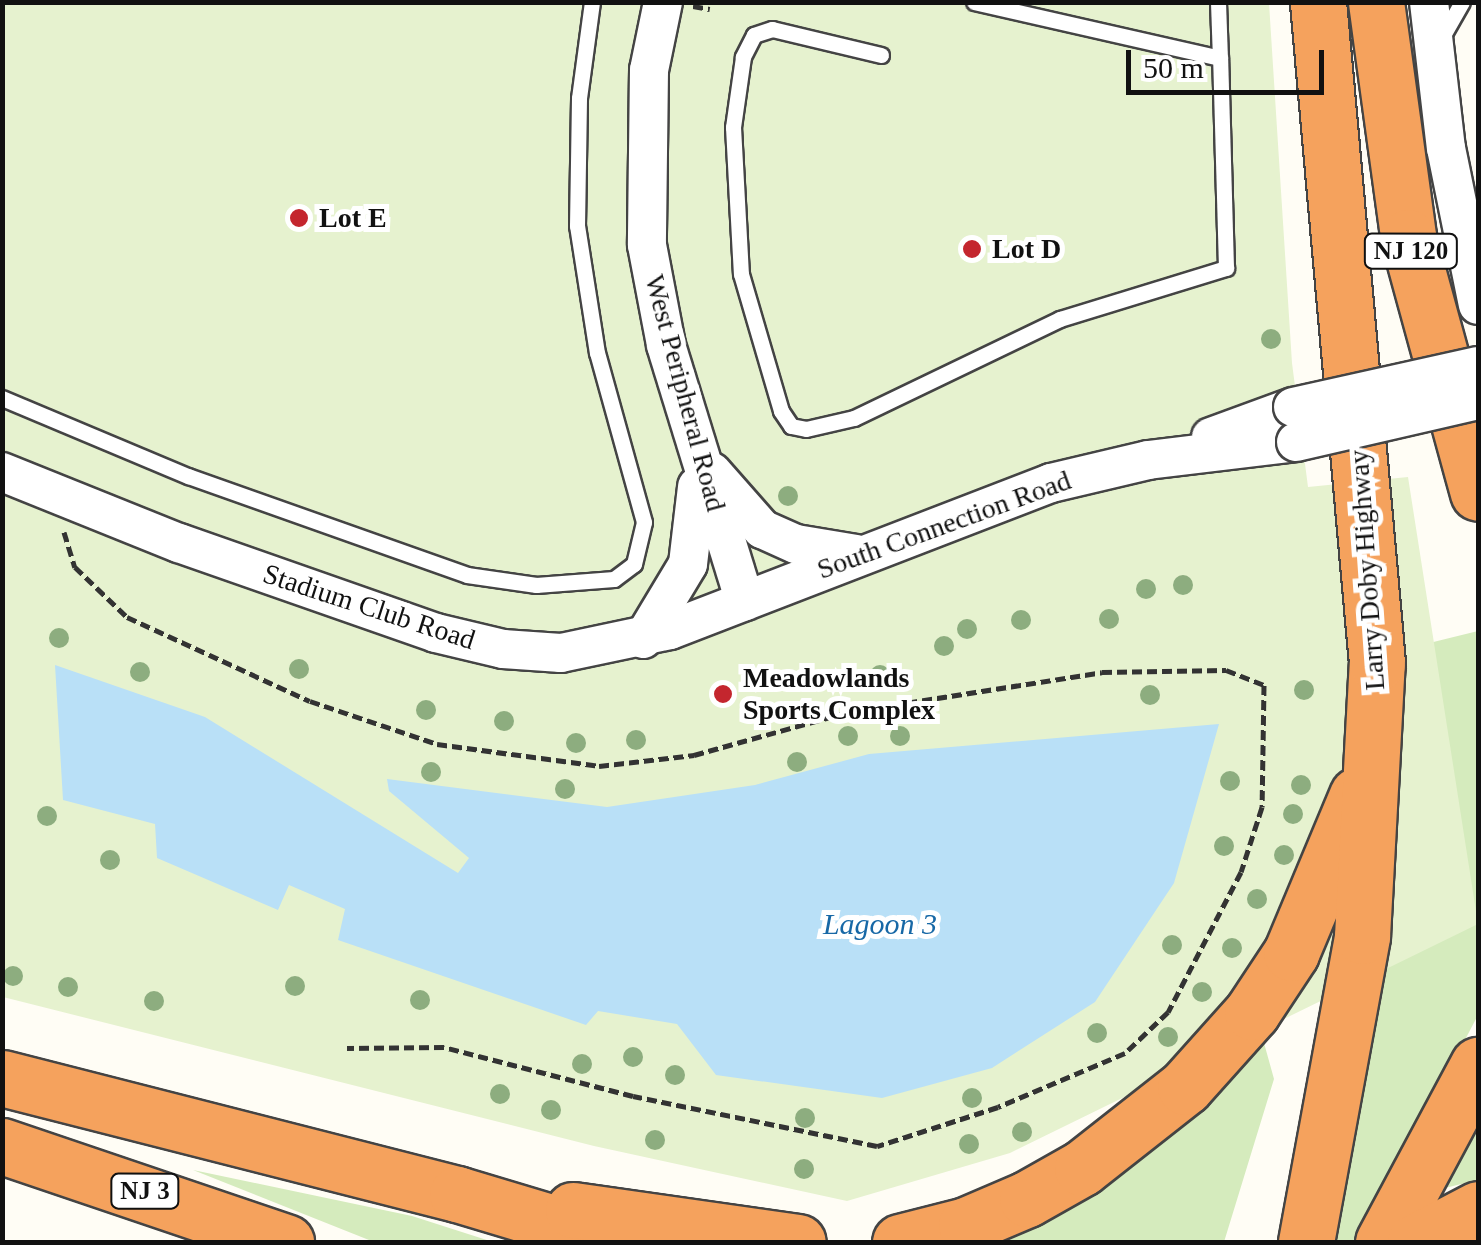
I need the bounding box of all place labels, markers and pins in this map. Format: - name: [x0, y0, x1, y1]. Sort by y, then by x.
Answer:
- place label: Lot E: [319, 201, 387, 235]
- marker: Lot E: [288, 207, 310, 229]
- place label: Lot D: [992, 232, 1061, 266]
- marker: Lot D: [961, 238, 983, 260]
- place label: Meadowlands Sports Complex: [743, 661, 935, 727]
- marker: Meadowlands Sports Complex: [712, 683, 734, 705]

